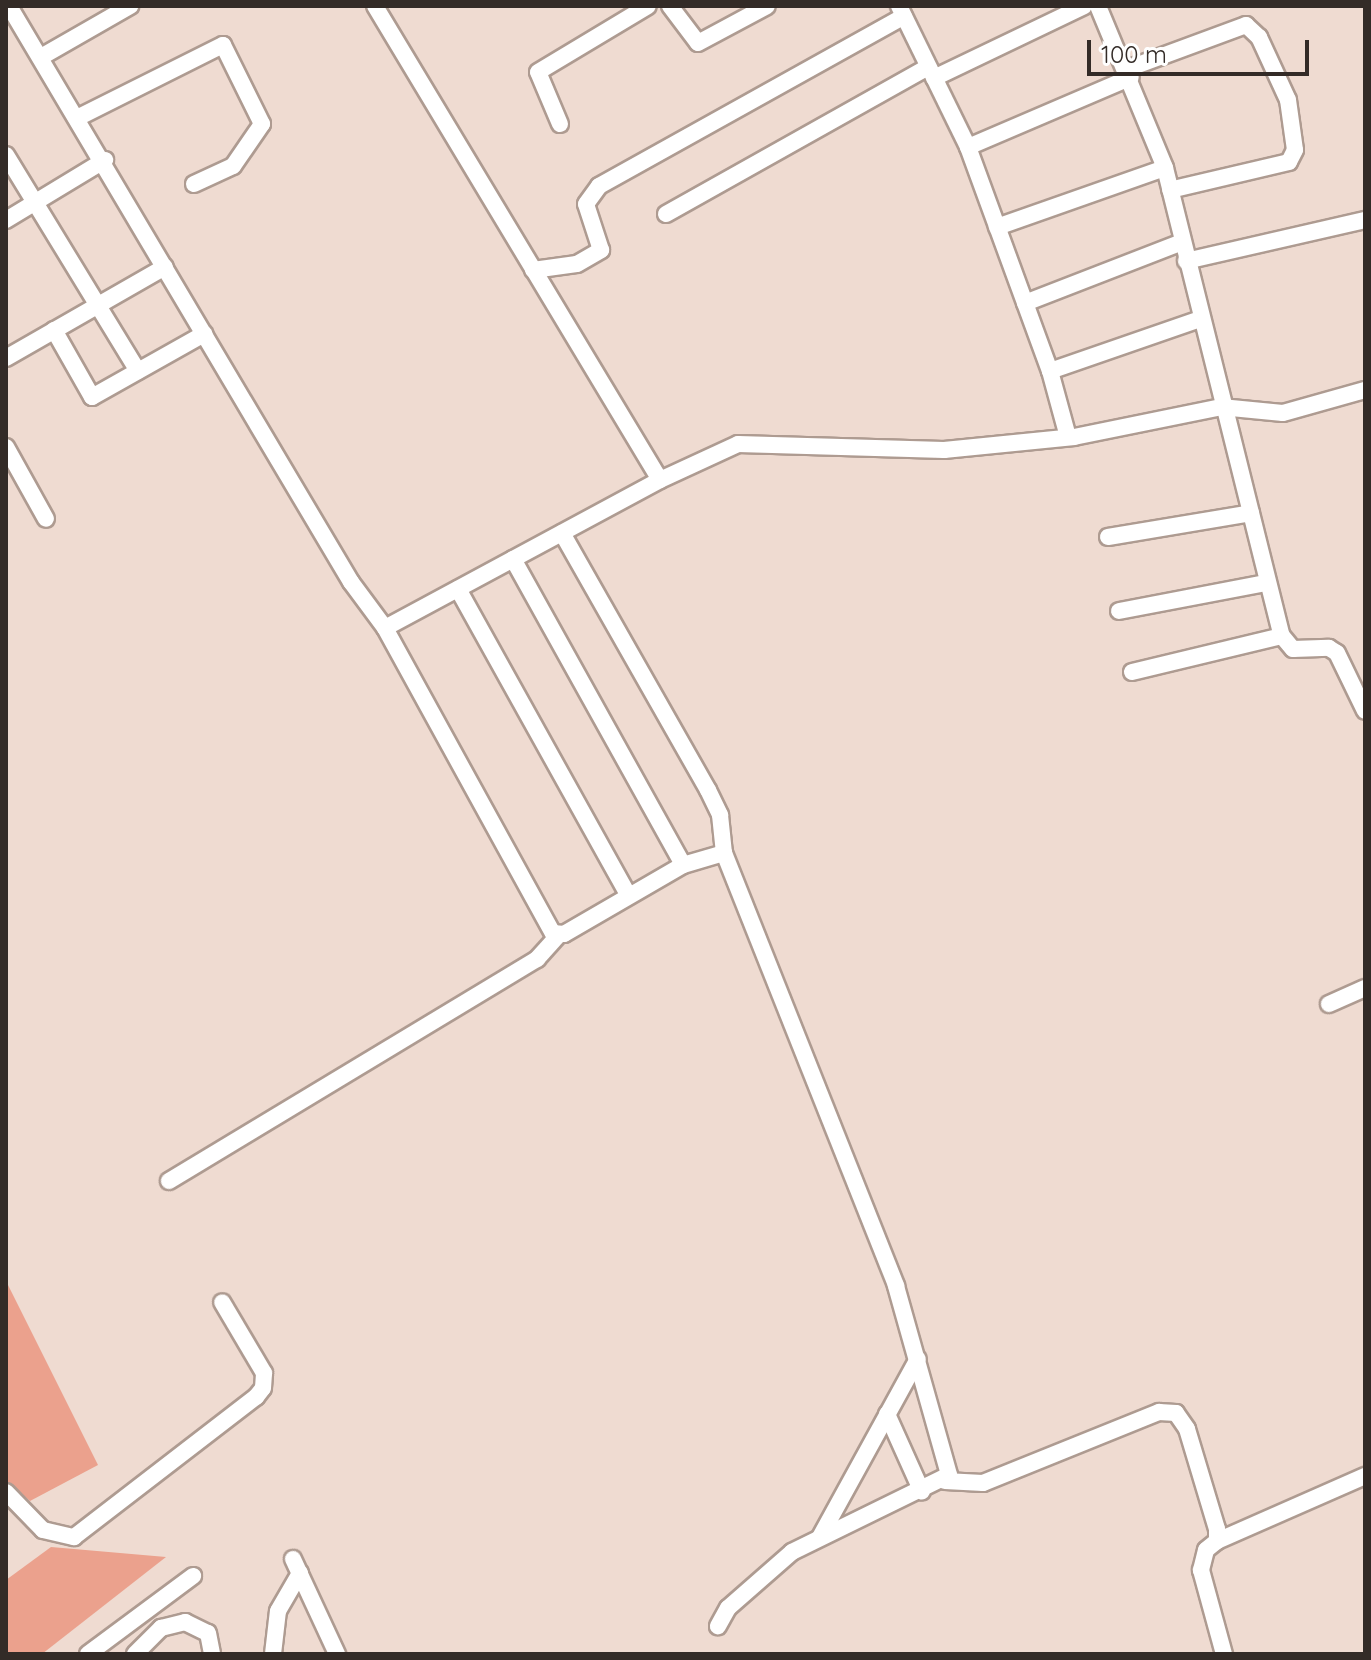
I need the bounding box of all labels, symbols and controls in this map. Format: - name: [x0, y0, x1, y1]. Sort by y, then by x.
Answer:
- scale bar: [1091, 24, 1313, 74]
- text: 100 m: [1101, 39, 1167, 69]

